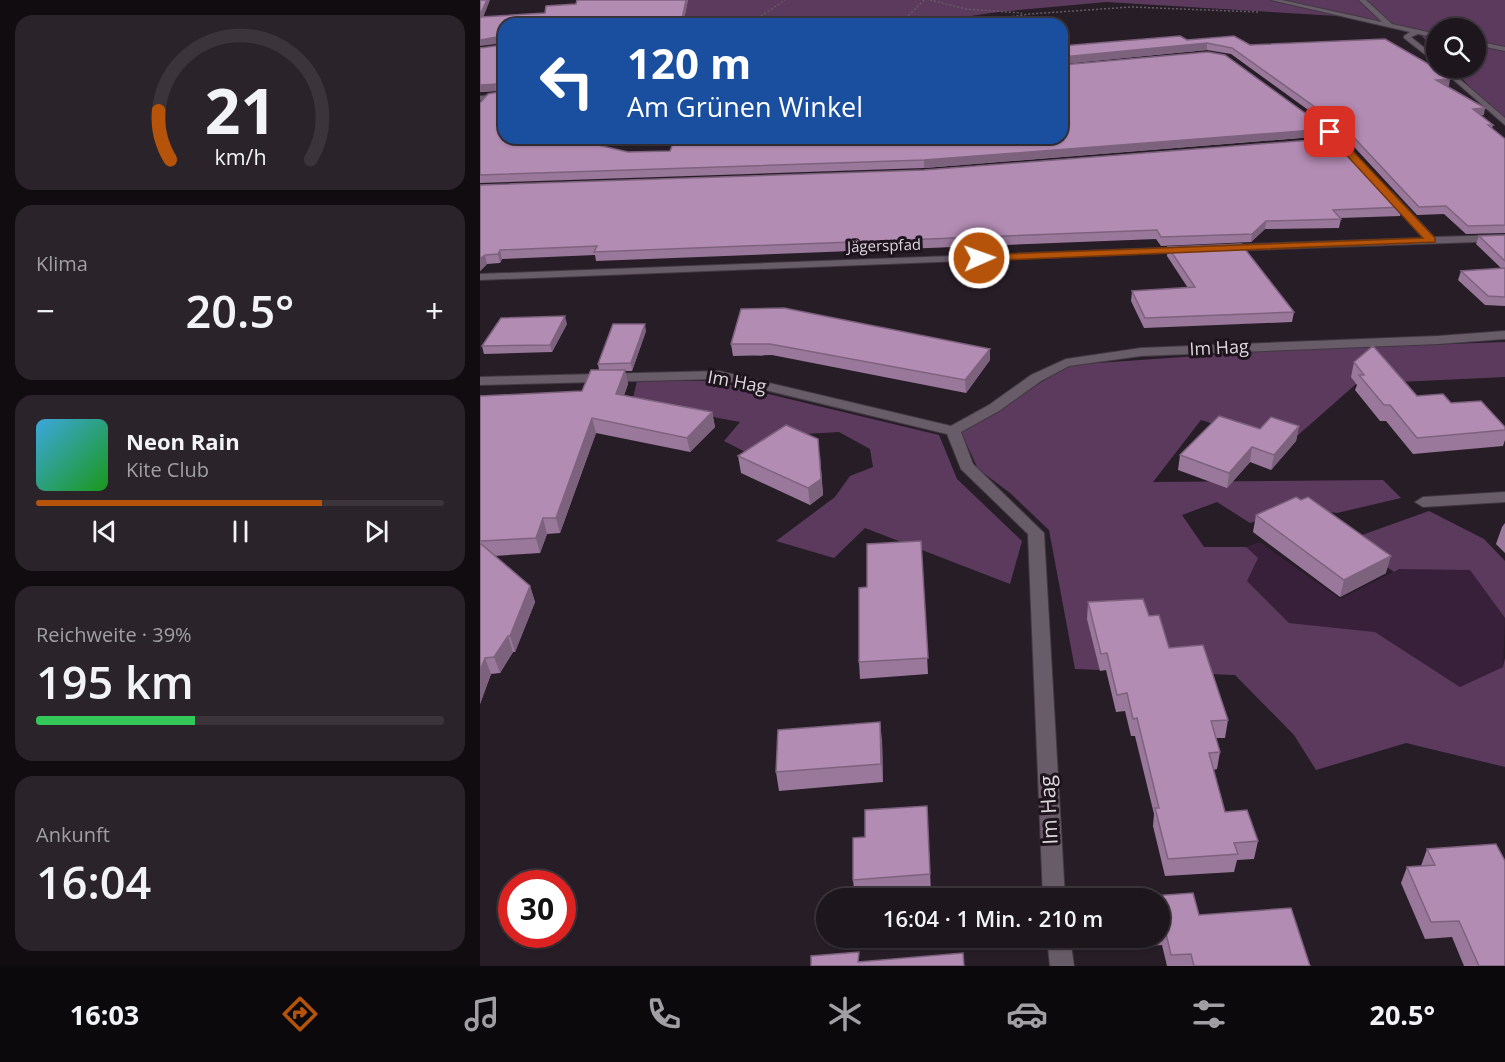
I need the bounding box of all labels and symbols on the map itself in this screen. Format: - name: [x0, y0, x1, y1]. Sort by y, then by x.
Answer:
- pin: [1304, 106, 1355, 157]
- position arrow: [947, 226, 1011, 290]
- street label: Jägerspfad: [845, 234, 921, 256]
- street label: Im Hag: [1189, 333, 1249, 361]
- street label: Im Hag: [706, 364, 769, 398]
- street label: Im Hag: [1032, 775, 1064, 845]
- speed limit sign: 30: [498, 870, 576, 948]

